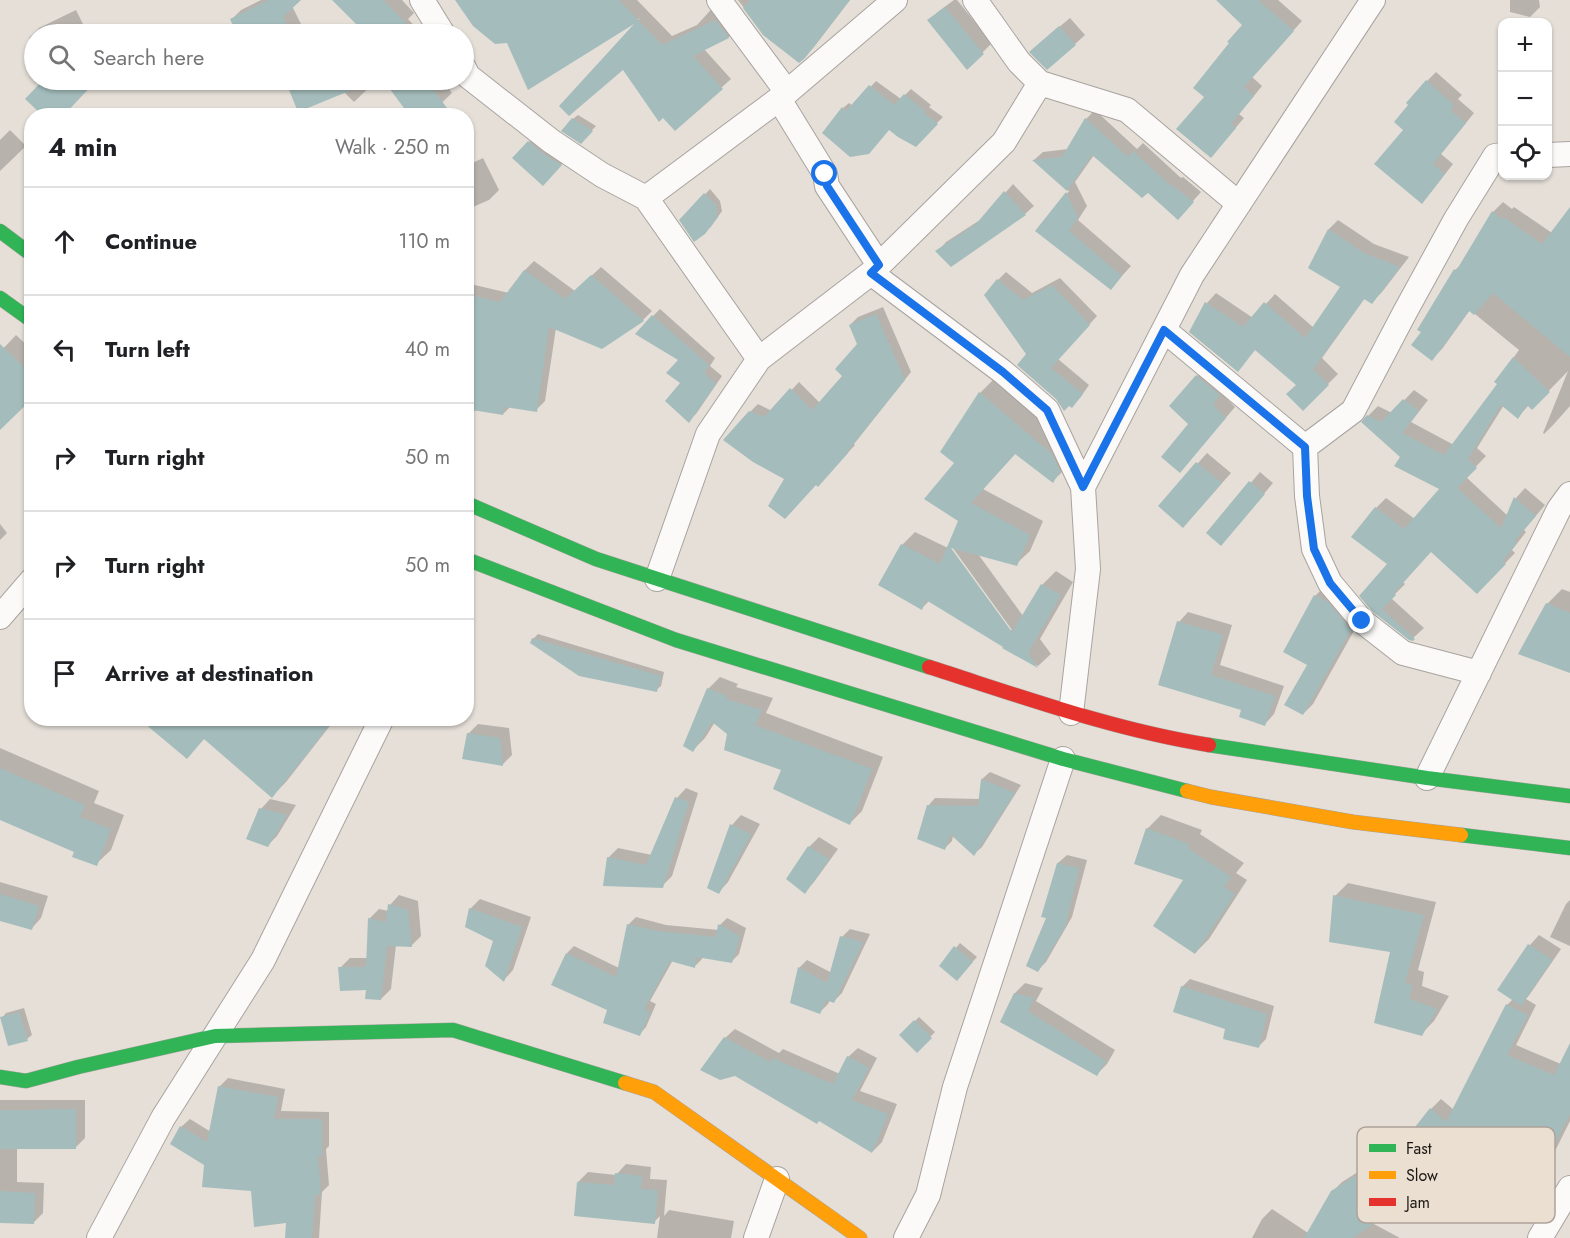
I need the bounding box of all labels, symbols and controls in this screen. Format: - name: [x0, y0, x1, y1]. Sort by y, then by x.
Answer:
- map controls: [1498, 18, 1552, 180]
- button: +: [1498, 18, 1552, 72]
- search box: [24, 24, 474, 90]
- icon: search: [45, 41, 78, 74]
- text: Search here: [93, 41, 204, 73]
- button: −: [1498, 72, 1552, 126]
- button: locate: [1498, 126, 1552, 180]
- text: 4 min: [48, 128, 117, 166]
- text: Walk · 250 m: [335, 133, 450, 162]
- route start: [811, 160, 837, 186]
- icon: ahead: [48, 225, 81, 258]
- text: Continue: [105, 225, 197, 257]
- text: 110 m: [398, 227, 450, 256]
- icon: left: [48, 333, 81, 366]
- text: Turn left: [105, 333, 190, 365]
- text: 40 m: [405, 335, 450, 364]
- icon: right: [48, 441, 81, 474]
- text: Turn right: [105, 441, 205, 473]
- text: 50 m: [405, 443, 450, 472]
- icon: right: [48, 549, 81, 582]
- text: Turn right: [105, 549, 205, 581]
- text: 50 m: [405, 551, 450, 580]
- route end: [1348, 607, 1374, 633]
- icon: arrive: [48, 657, 81, 690]
- text: Arrive at destination: [105, 657, 314, 689]
- legend: [1357, 1127, 1555, 1223]
- text: Fast: [1406, 1137, 1432, 1160]
- text: Slow: [1406, 1164, 1438, 1187]
- text: Jam: [1404, 1191, 1430, 1214]

